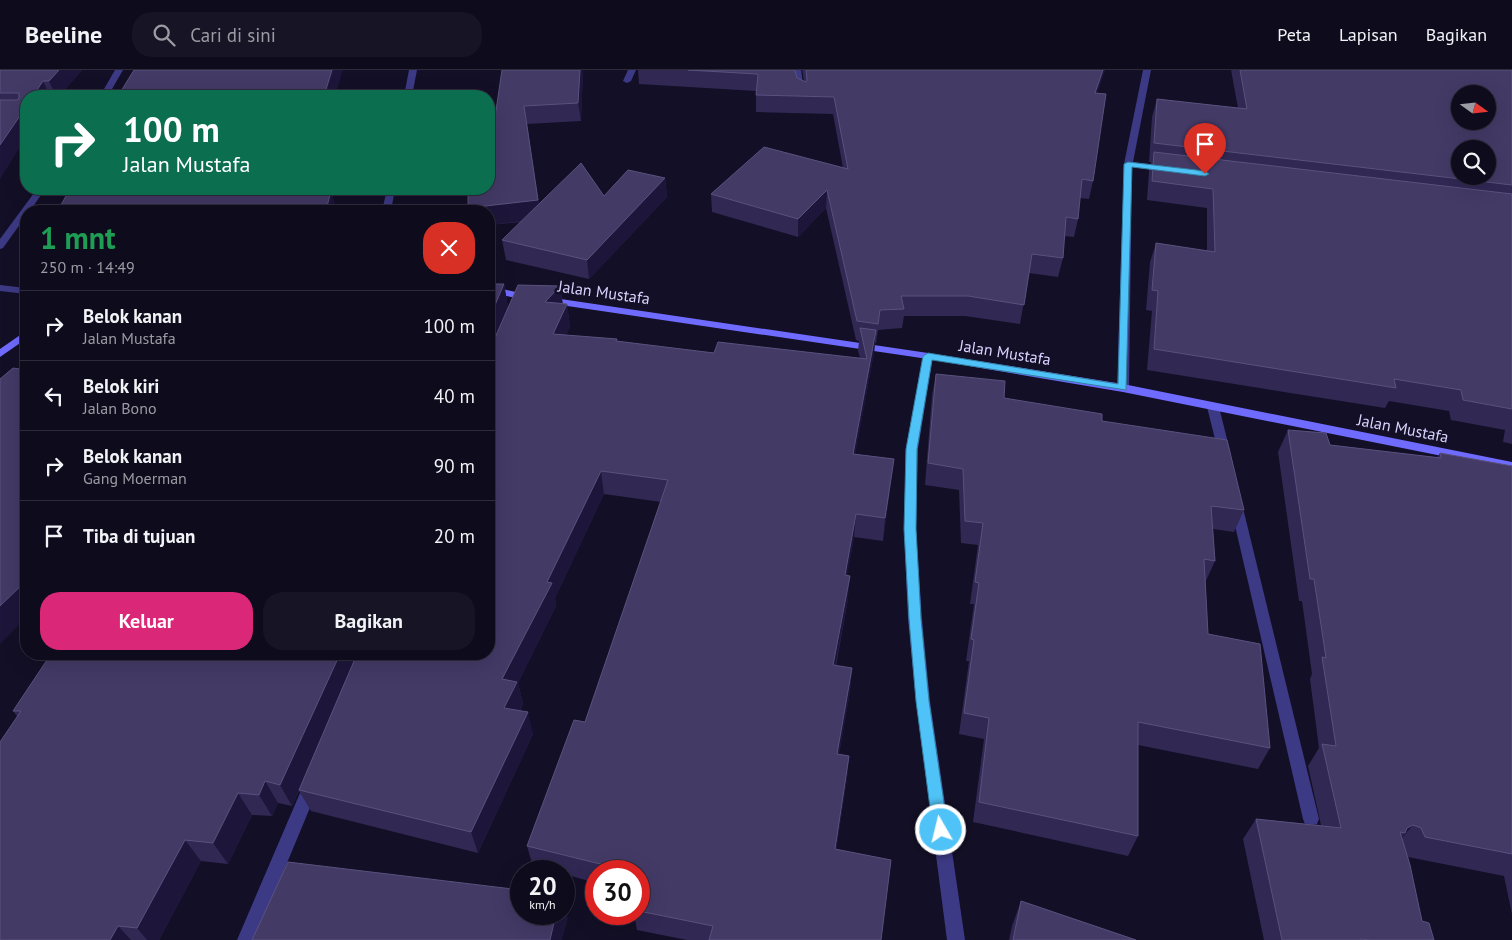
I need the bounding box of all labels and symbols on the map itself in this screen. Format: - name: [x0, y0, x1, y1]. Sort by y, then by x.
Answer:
- north arrow: [1451, 85, 1496, 130]
- pin: [1184, 123, 1226, 174]
- street label: Jalan Mustafa: [556, 276, 651, 308]
- street label: Jalan Mustafa: [957, 335, 1052, 369]
- street label: Jalan Mustafa: [1355, 409, 1450, 447]
- position arrow: [914, 803, 966, 855]
- speed limit sign: 30: [585, 860, 650, 925]

